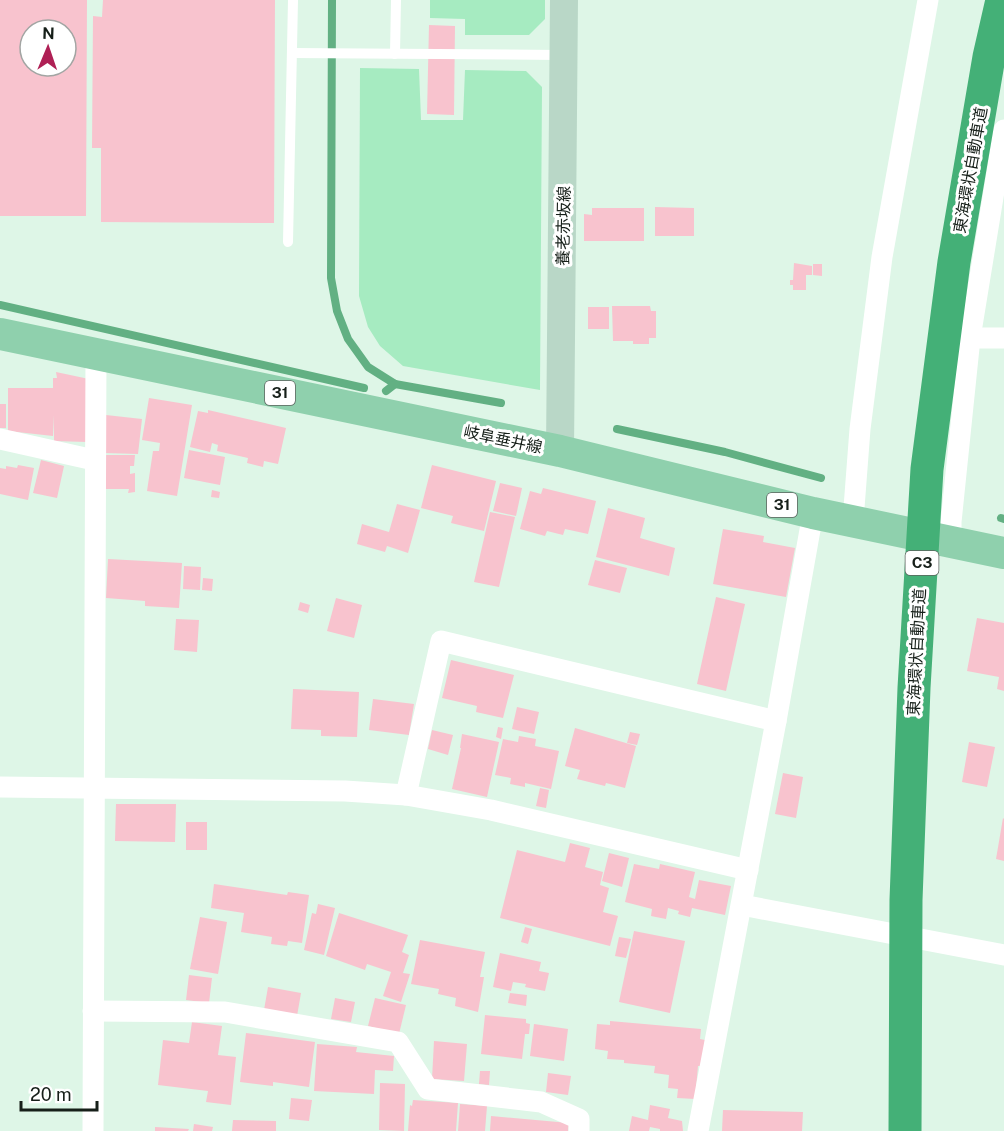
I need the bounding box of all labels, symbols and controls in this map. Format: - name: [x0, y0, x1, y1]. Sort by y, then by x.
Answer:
- north arrow: [18, 18, 78, 78]
- text: N: [42, 24, 55, 43]
- street label: 東海環状自動車道: [950, 105, 991, 235]
- street label: 養老赤坂線: [553, 186, 574, 266]
- road number: 31: [265, 381, 295, 405]
- street label: 岐阜垂井線: [462, 422, 544, 457]
- road number: 31: [767, 493, 797, 517]
- road number: C3: [906, 551, 938, 575]
- street label: 東海環状自動車道: [904, 588, 929, 716]
- scale bar: [21, 1074, 98, 1112]
- text: 20 m: [30, 1084, 72, 1105]

